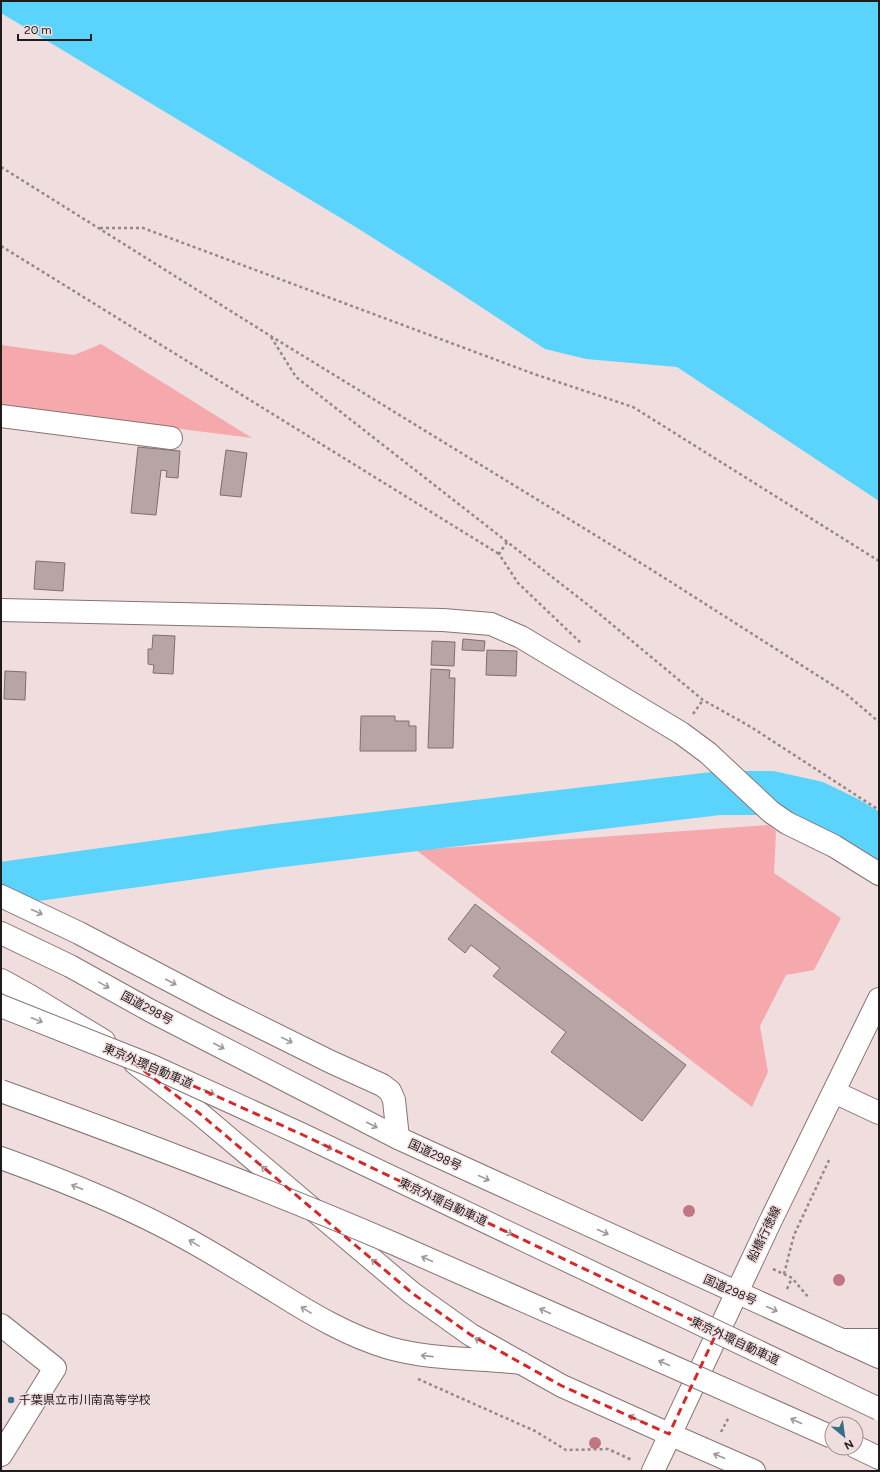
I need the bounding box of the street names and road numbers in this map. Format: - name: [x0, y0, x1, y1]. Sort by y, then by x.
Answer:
- street label: 国道298号: [119, 988, 175, 1028]
- street label: 東京外環自動車道: [101, 1041, 195, 1091]
- street label: 国道298号: [406, 1137, 464, 1173]
- street label: 東京外環自動車道: [397, 1175, 489, 1229]
- street label: 船橋行徳線: [745, 1204, 783, 1264]
- street label: 国道298号: [701, 1272, 759, 1308]
- street label: 東京外環自動車道: [689, 1314, 781, 1368]

